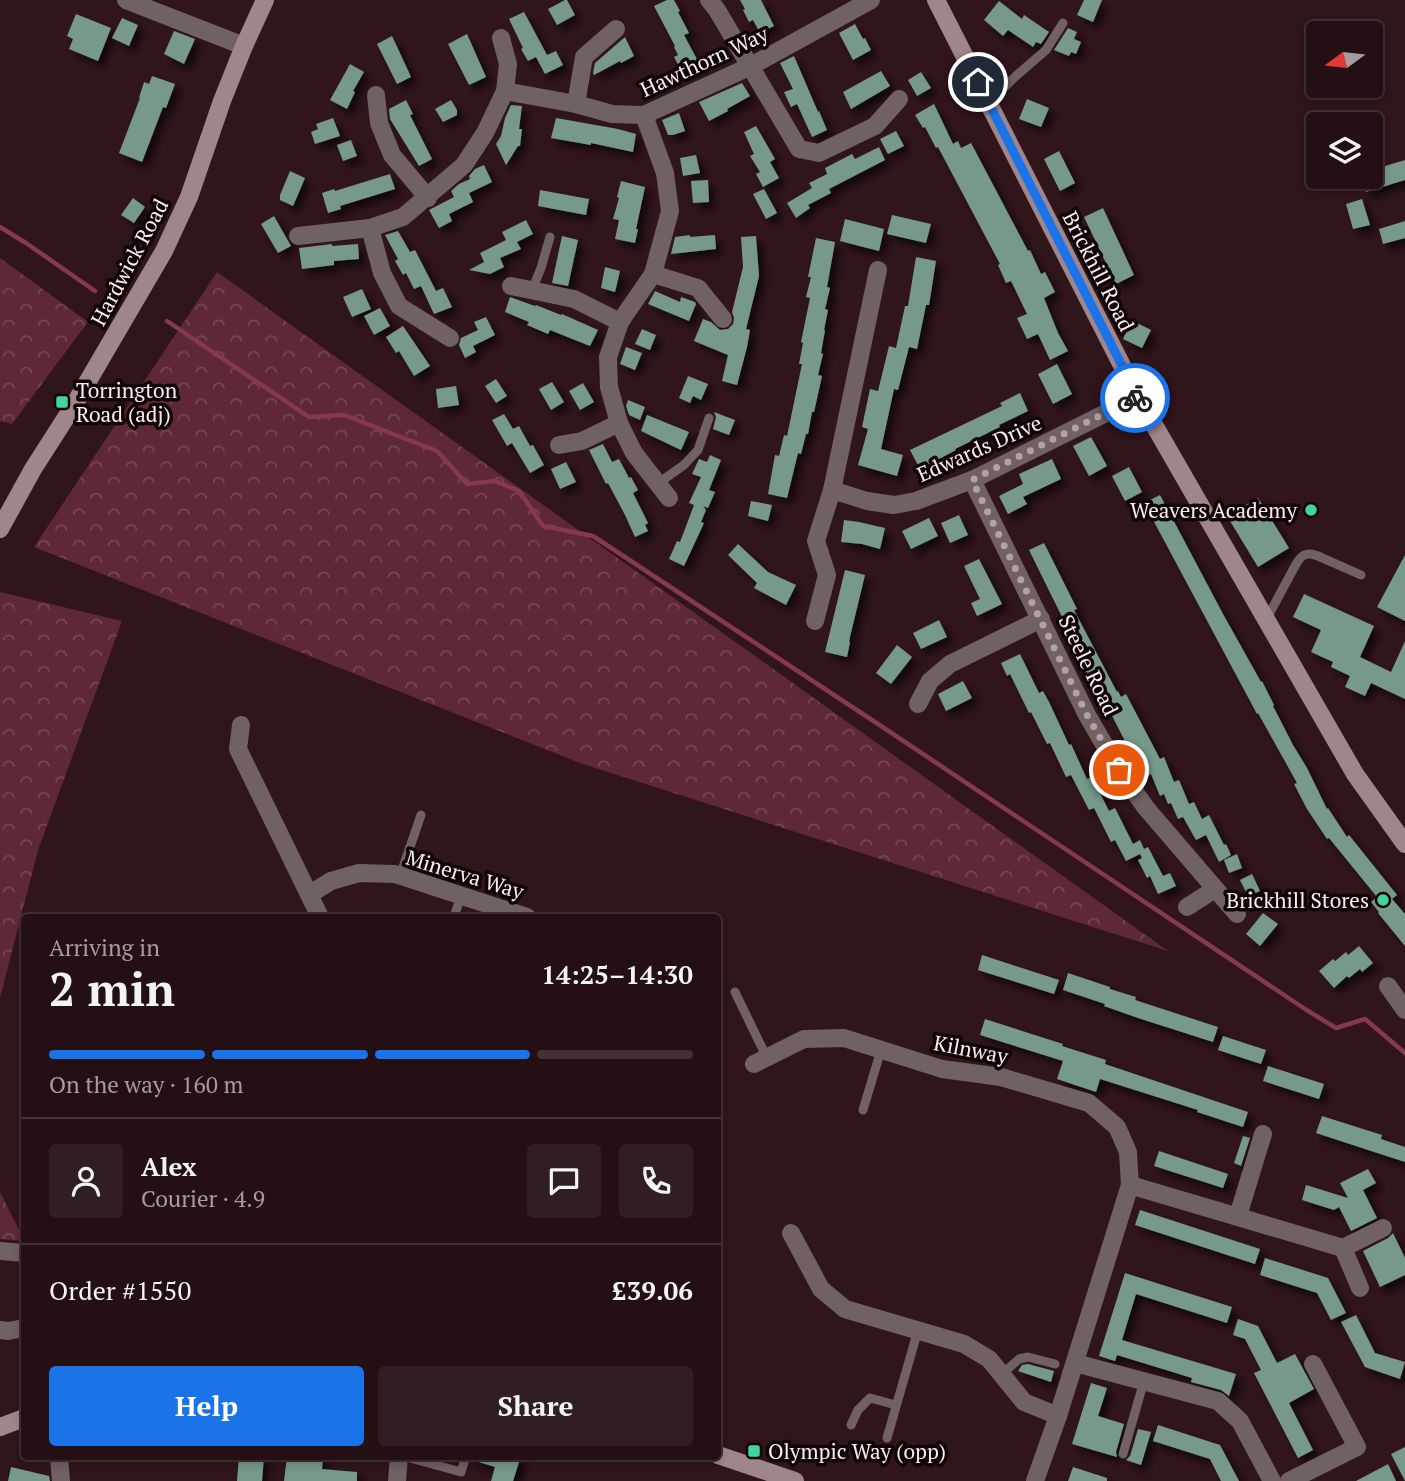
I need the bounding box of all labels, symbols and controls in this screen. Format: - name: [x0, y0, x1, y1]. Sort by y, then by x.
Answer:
- street label: Hawthorn Way: [636, 19, 773, 103]
- north arrow: [1306, 21, 1382, 98]
- map controls: [1306, 21, 1383, 189]
- pin: [948, 52, 1008, 112]
- icon: home: [959, 63, 997, 101]
- button: layers: [1306, 112, 1383, 189]
- street label: Hardwick Road: [84, 193, 174, 330]
- street label: Brickhill Road: [1057, 206, 1141, 336]
- courier: [1100, 363, 1170, 433]
- place label: Torrington Road (adj): [76, 376, 178, 428]
- icon: bike: [1116, 379, 1154, 417]
- marker: Torrington Road (adj): [54, 394, 70, 410]
- street label: Edwards Drive: [912, 408, 1046, 488]
- place label: Weavers Academy: [1130, 496, 1297, 524]
- marker: Weavers Academy: [1303, 502, 1319, 518]
- street label: Steele Road: [1053, 610, 1126, 720]
- pin: [1089, 740, 1149, 800]
- icon: bag: [1100, 751, 1138, 789]
- street label: Minerva Way: [403, 843, 528, 905]
- place label: Brickhill Stores: [1226, 886, 1369, 914]
- marker: Brickhill Stores: [1375, 892, 1391, 908]
- text: Arriving in: [49, 932, 160, 963]
- text: 14:25–14:30: [541, 957, 693, 991]
- text: 2 min: [49, 958, 175, 1019]
- street label: Kilnway: [931, 1028, 1011, 1070]
- text: On the way · 160 m: [49, 1069, 243, 1100]
- button: person: [49, 1144, 123, 1218]
- button: chat: [527, 1144, 601, 1218]
- button: phone: [619, 1144, 693, 1218]
- text: Alex: [141, 1149, 197, 1183]
- text: Courier · 4.9: [141, 1183, 265, 1214]
- text: Order #1550: [49, 1273, 191, 1307]
- text: £39.06: [612, 1273, 693, 1307]
- button: Help: [49, 1366, 364, 1446]
- button: Share: [378, 1366, 693, 1446]
- place label: Olympic Way (opp): [768, 1437, 946, 1465]
- marker: Olympic Way (opp): [746, 1443, 762, 1459]

